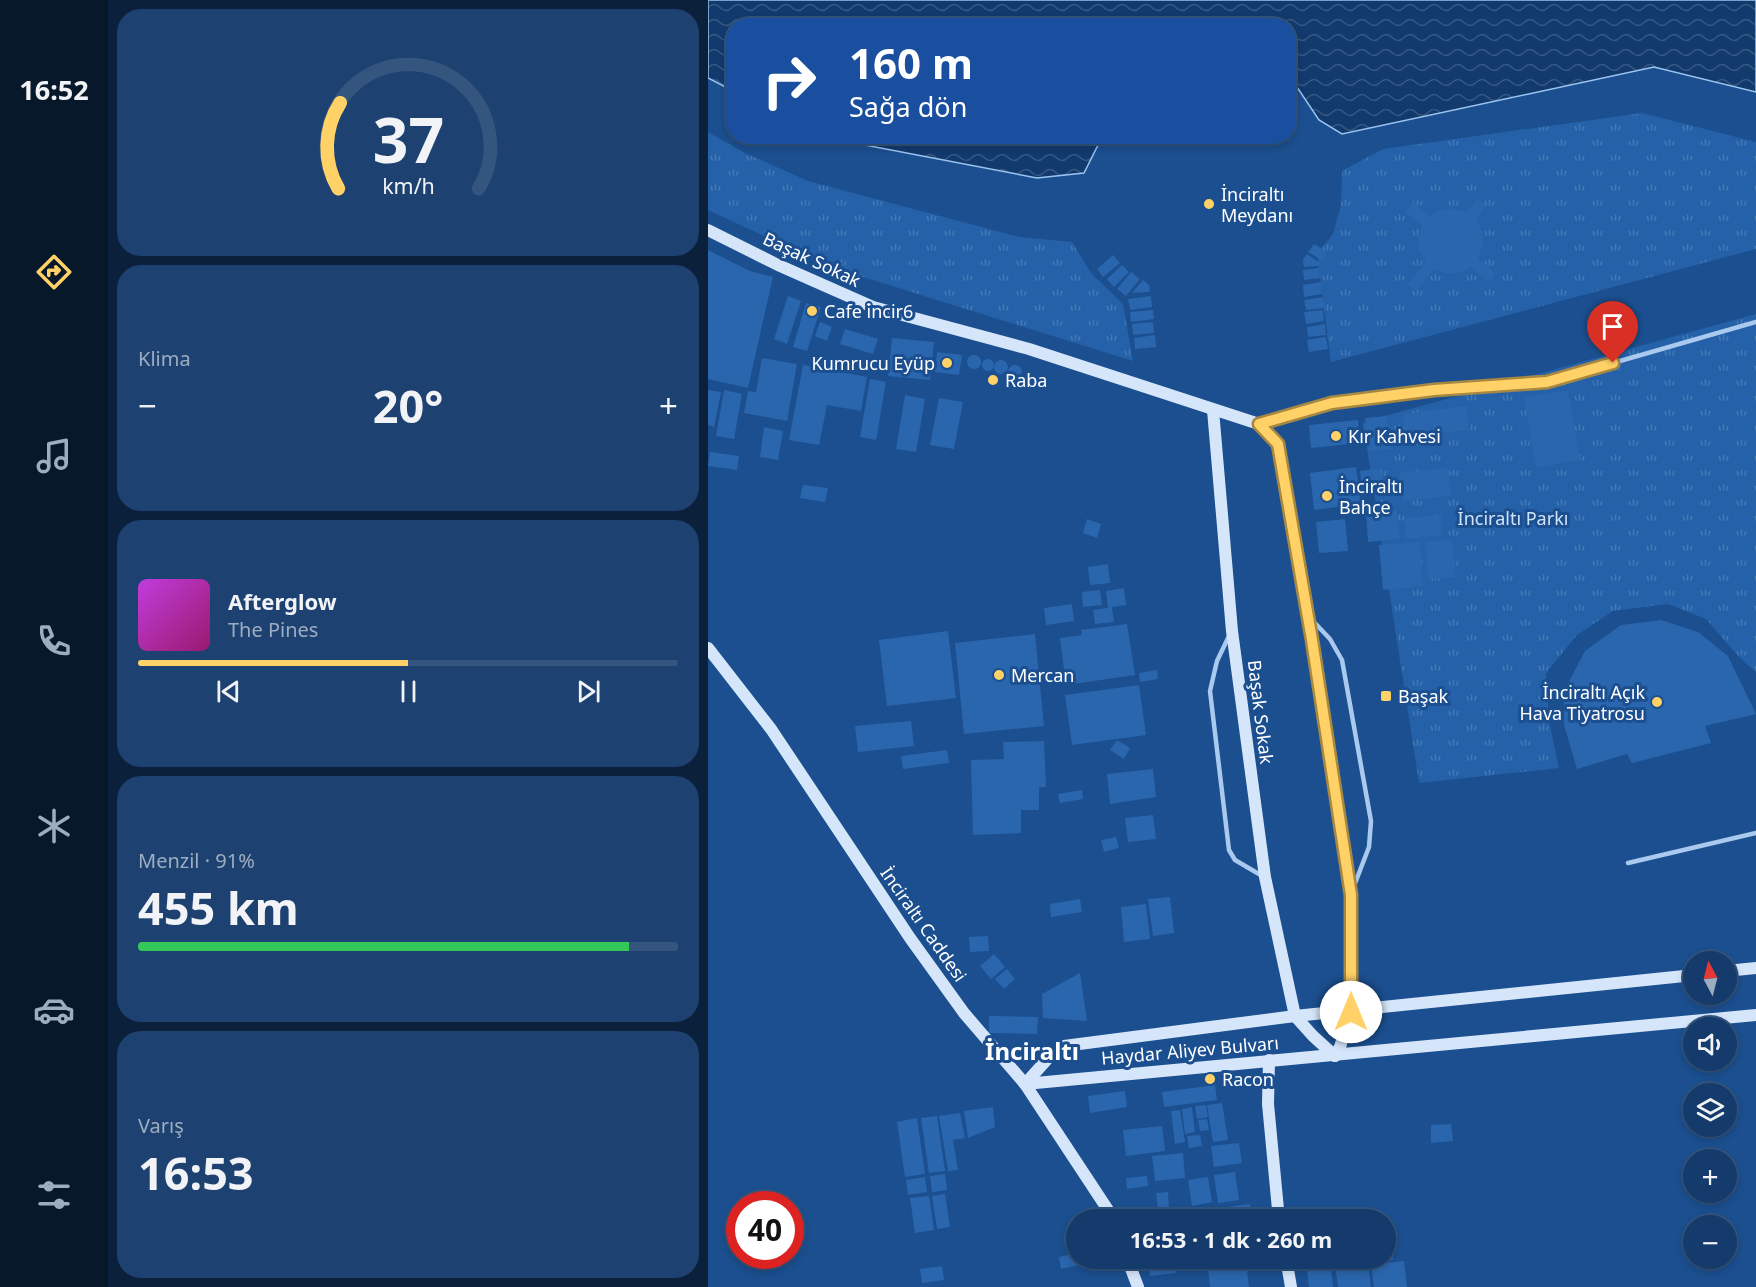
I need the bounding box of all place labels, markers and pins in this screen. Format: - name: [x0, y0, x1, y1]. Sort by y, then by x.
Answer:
- place label: İnciraltı Meydanı: [1221, 182, 1293, 227]
- marker: İnciraltı Meydanı: [1202, 197, 1216, 211]
- place label: Cafe incir6: [824, 299, 913, 323]
- pin: [1587, 301, 1638, 363]
- marker: Cafe incir6: [805, 304, 819, 318]
- place label: Kumrucu Eyüp: [812, 351, 935, 375]
- marker: Kumrucu Eyüp: [940, 356, 954, 370]
- place label: Raba: [1005, 368, 1047, 392]
- marker: Raba: [986, 373, 1000, 387]
- place label: Kır Kahvesi: [1348, 424, 1441, 448]
- marker: Kır Kahvesi: [1329, 429, 1343, 443]
- place label: İnciraltı Bahçe: [1339, 474, 1402, 519]
- marker: İnciraltı Bahçe: [1320, 489, 1334, 503]
- place label: Mercan: [1011, 663, 1074, 687]
- marker: Mercan: [992, 668, 1006, 682]
- place label: İnciraltı Açık Hava Tiyatrosu: [1520, 680, 1645, 725]
- place label: Başak: [1398, 684, 1449, 708]
- marker: Başak: [1379, 689, 1393, 703]
- marker: İnciraltı Açık Hava Tiyatrosu: [1650, 695, 1664, 709]
- place label: Racon: [1222, 1067, 1274, 1091]
- marker: Racon: [1203, 1072, 1217, 1086]

